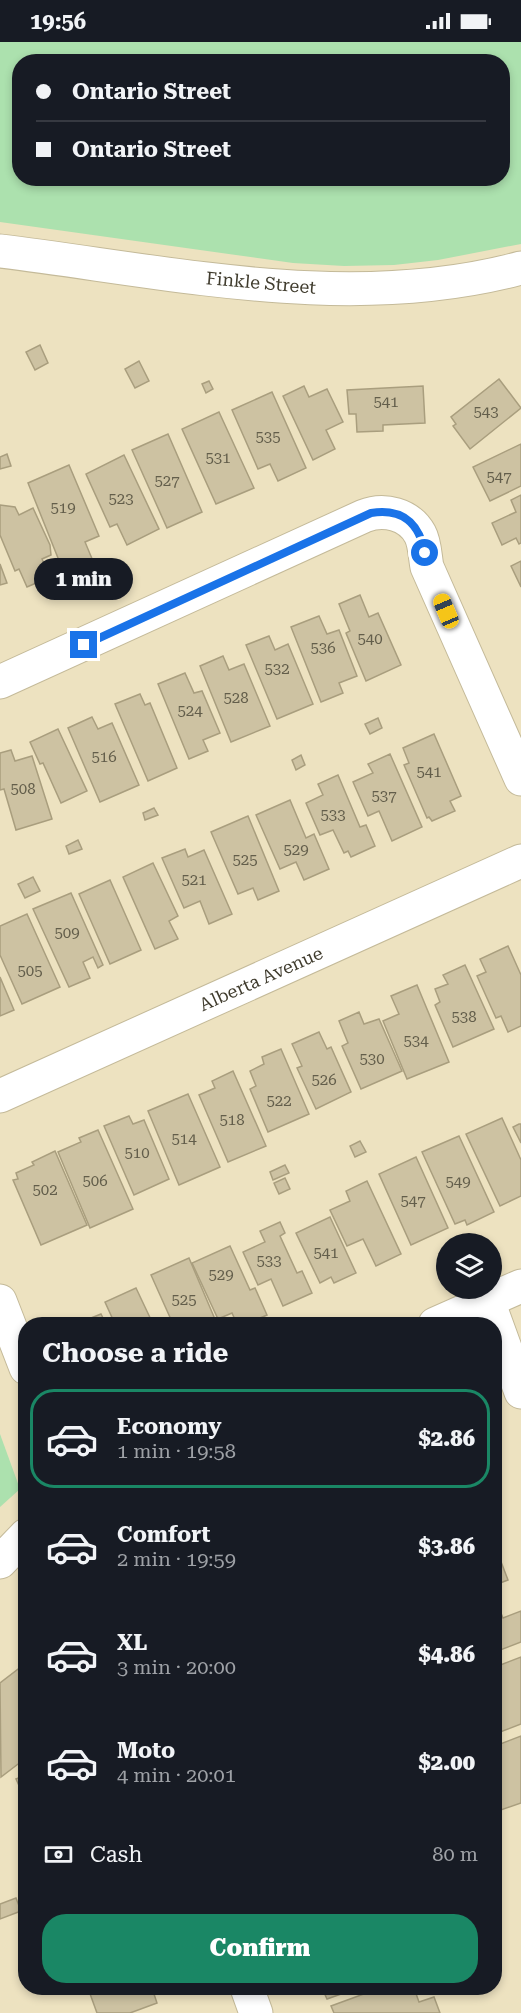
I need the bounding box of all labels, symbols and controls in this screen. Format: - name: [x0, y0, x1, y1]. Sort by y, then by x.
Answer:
- text: 19:56: [30, 9, 86, 34]
- text: Ontario Street: [72, 79, 231, 104]
- text: Ontario Street: [72, 137, 231, 162]
- street label: Finkle Street: [205, 267, 317, 298]
- house number: 541: [373, 393, 399, 411]
- house number: 543: [473, 403, 499, 421]
- house number: 535: [255, 428, 281, 446]
- house number: 531: [205, 449, 231, 467]
- house number: 547: [486, 468, 512, 486]
- house number: 527: [154, 472, 180, 490]
- house number: 523: [108, 490, 134, 508]
- house number: 519: [50, 499, 76, 517]
- route start: [411, 539, 438, 566]
- callout: 1 min: [34, 558, 134, 600]
- text: 1 min: [55, 567, 112, 591]
- car: [431, 591, 461, 631]
- house number: 540: [357, 630, 383, 648]
- route end: [70, 631, 97, 658]
- house number: 536: [310, 639, 336, 657]
- house number: 532: [264, 660, 290, 678]
- house number: 528: [223, 689, 249, 707]
- house number: 524: [177, 702, 203, 720]
- house number: 516: [91, 748, 117, 766]
- house number: 541: [416, 763, 442, 781]
- house number: 508: [10, 780, 36, 798]
- house number: 537: [371, 787, 397, 805]
- house number: 533: [320, 806, 346, 824]
- house number: 529: [283, 841, 309, 859]
- house number: 525: [232, 851, 258, 869]
- house number: 521: [181, 871, 207, 889]
- house number: 509: [54, 924, 80, 942]
- street label: Alberta Avenue: [196, 942, 326, 1015]
- house number: 505: [17, 962, 43, 980]
- house number: 538: [451, 1008, 477, 1026]
- house number: 534: [403, 1032, 429, 1050]
- house number: 530: [359, 1050, 385, 1068]
- house number: 526: [311, 1071, 337, 1089]
- house number: 522: [266, 1092, 292, 1110]
- house number: 518: [219, 1111, 245, 1129]
- house number: 514: [171, 1130, 197, 1148]
- house number: 510: [124, 1144, 150, 1162]
- house number: 506: [82, 1172, 108, 1190]
- house number: 549: [445, 1173, 471, 1191]
- house number: 502: [32, 1181, 58, 1199]
- house number: 547: [400, 1192, 426, 1210]
- map controls: [436, 1233, 502, 1299]
- button: layers: [436, 1233, 502, 1299]
- house number: 541: [313, 1244, 339, 1262]
- house number: 533: [256, 1252, 282, 1270]
- house number: 529: [208, 1266, 234, 1284]
- house number: 525: [171, 1291, 197, 1309]
- text: Choose a ride: [42, 1337, 228, 1369]
- icon: car: [45, 1412, 99, 1466]
- text: Economy: [117, 1414, 221, 1439]
- text: $2.86: [418, 1426, 475, 1451]
- text: 1 min · 19:58: [117, 1439, 236, 1463]
- icon: car: [45, 1520, 99, 1574]
- text: Comfort: [117, 1522, 210, 1547]
- text: $3.86: [418, 1534, 475, 1559]
- text: 2 min · 19:59: [117, 1547, 236, 1571]
- icon: car: [45, 1628, 99, 1682]
- text: XL: [117, 1630, 147, 1655]
- text: $4.86: [418, 1642, 475, 1667]
- text: 3 min · 20:00: [117, 1655, 236, 1679]
- icon: car: [45, 1736, 99, 1790]
- text: Moto: [117, 1738, 175, 1763]
- text: $2.00: [418, 1750, 475, 1775]
- text: 4 min · 20:01: [117, 1763, 236, 1787]
- icon: cash: [42, 1838, 75, 1871]
- text: Cash: [90, 1842, 142, 1867]
- text: 80 m: [432, 1842, 478, 1866]
- button: Confirm: [42, 1914, 478, 1983]

